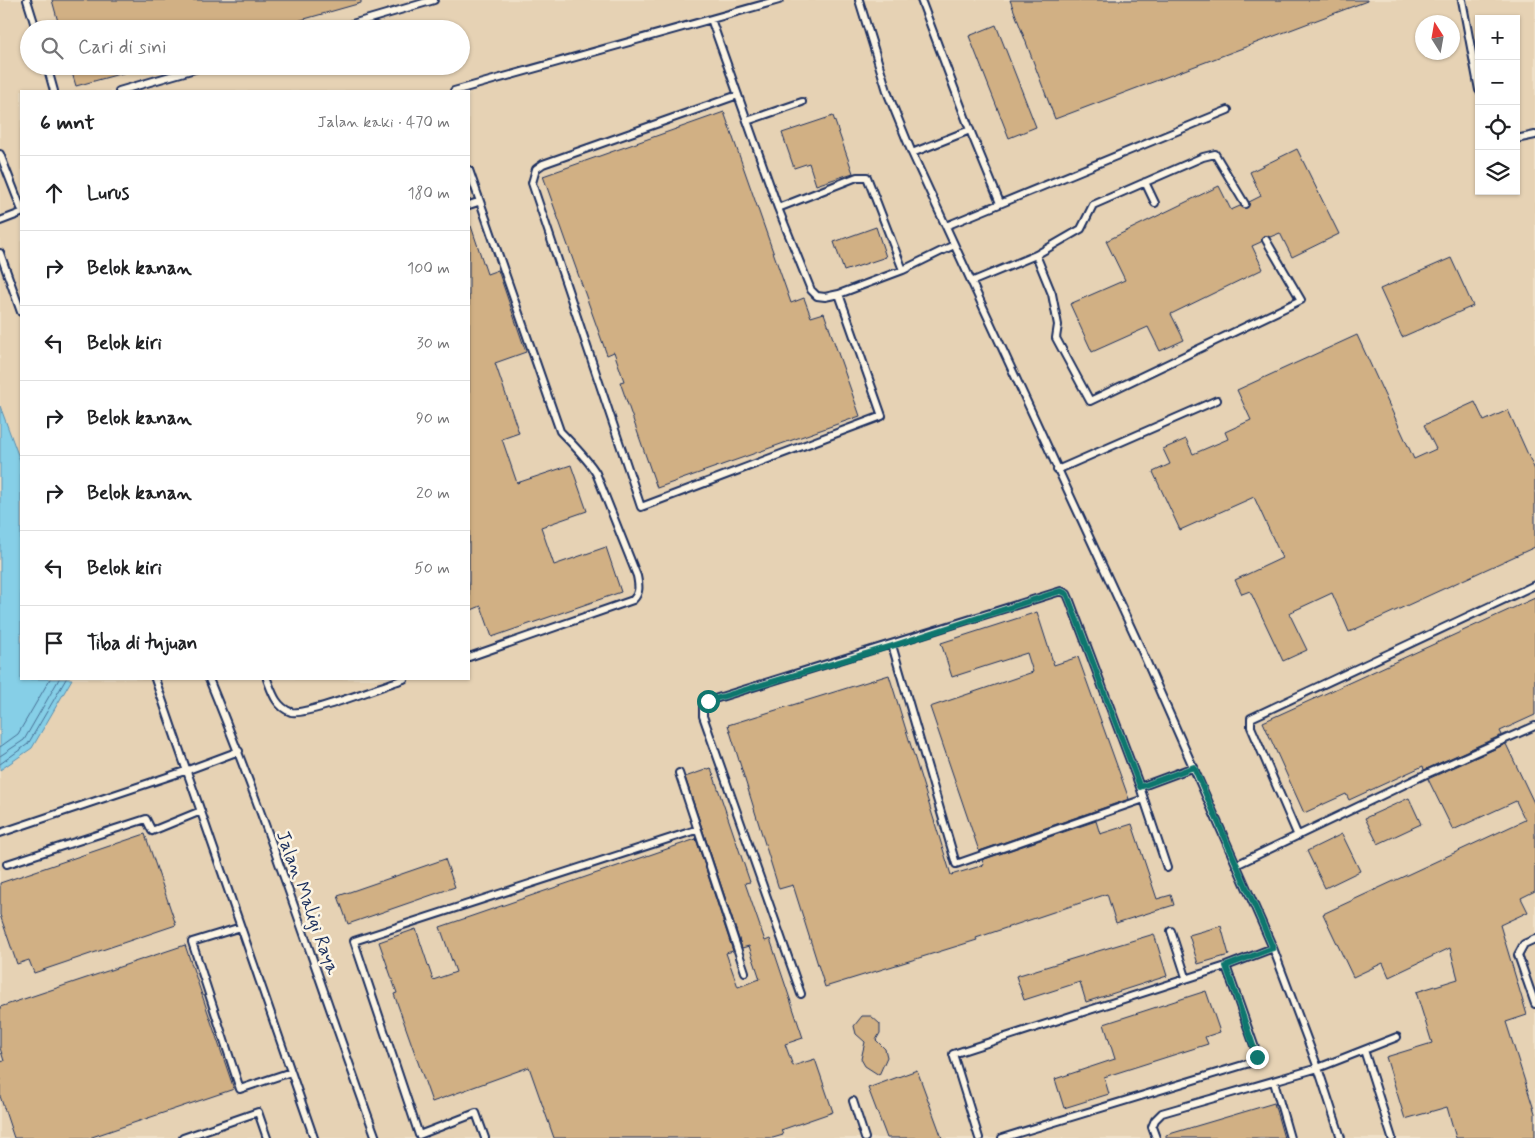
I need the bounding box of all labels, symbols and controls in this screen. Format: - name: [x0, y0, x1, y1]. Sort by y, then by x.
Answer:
- north arrow: [1415, 15, 1460, 60]
- map controls: [1475, 15, 1520, 195]
- button: +: [1475, 15, 1520, 60]
- search box: [20, 20, 470, 75]
- icon: search: [38, 34, 66, 62]
- text: Cari di sini: [78, 35, 166, 60]
- button: −: [1475, 60, 1520, 105]
- button: locate: [1475, 105, 1520, 150]
- text: 6 mnt: [40, 109, 95, 137]
- text: Jalan kaki · 470 m: [317, 112, 450, 133]
- button: layers: [1475, 150, 1520, 195]
- icon: ahead: [40, 179, 68, 207]
- text: Lurus: [87, 181, 129, 206]
- text: 180 m: [407, 183, 450, 204]
- icon: right: [40, 254, 68, 282]
- text: Belok kanan: [87, 256, 192, 281]
- text: 100 m: [407, 258, 450, 279]
- icon: left: [40, 329, 68, 357]
- text: Belok kiri: [87, 331, 162, 356]
- text: 30 m: [417, 333, 450, 354]
- icon: right: [40, 404, 68, 432]
- text: Belok kanan: [87, 406, 192, 431]
- text: 90 m: [416, 408, 450, 429]
- icon: right: [40, 479, 68, 507]
- text: Belok kanan: [87, 481, 192, 506]
- text: 20 m: [416, 483, 450, 504]
- icon: left: [40, 554, 68, 582]
- text: Belok kiri: [87, 556, 162, 581]
- text: 50 m: [414, 558, 450, 579]
- icon: arrive: [40, 629, 68, 657]
- text: Tiba di tujuan: [87, 631, 198, 656]
- route start: [697, 690, 720, 713]
- street label: Jalan Maligi Raya: [269, 827, 345, 979]
- route end: [1246, 1046, 1269, 1069]

